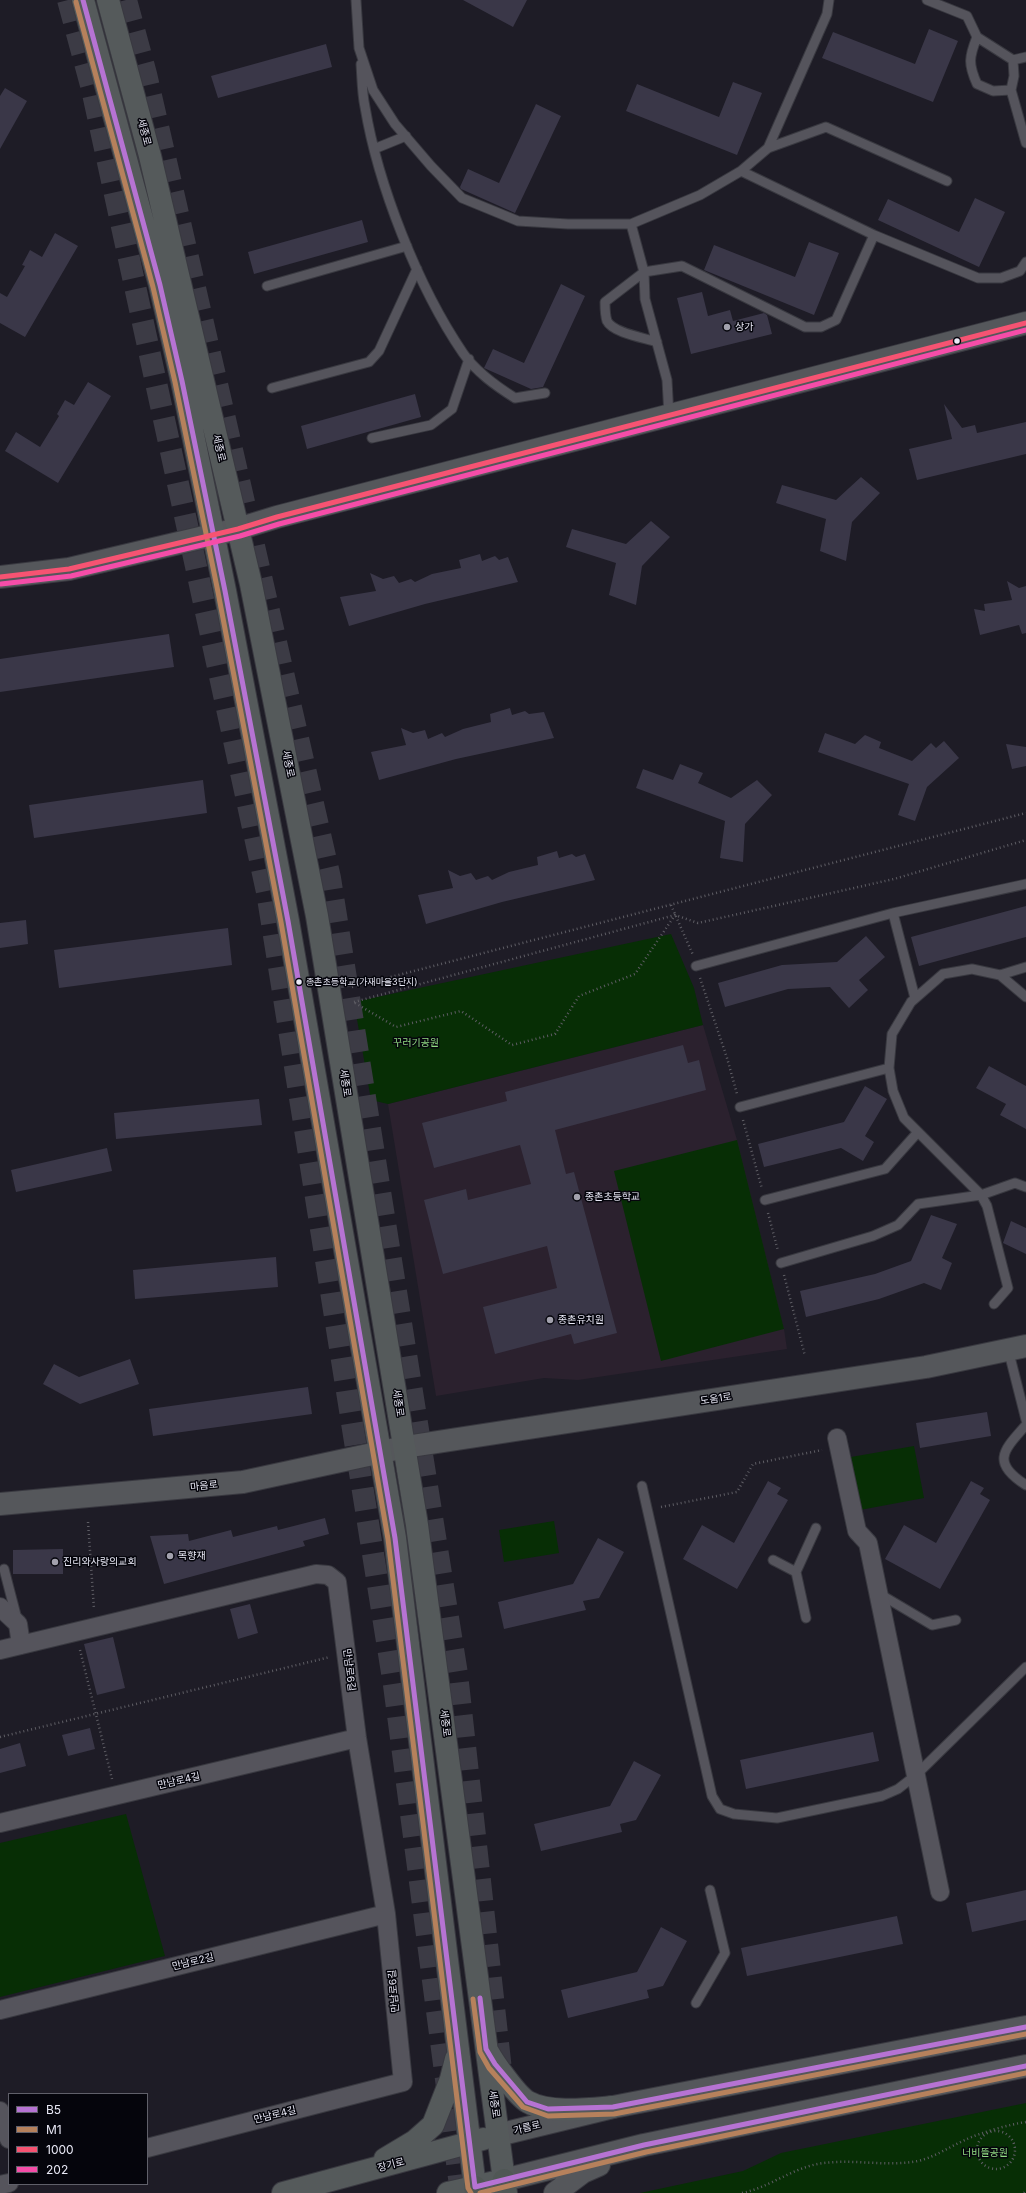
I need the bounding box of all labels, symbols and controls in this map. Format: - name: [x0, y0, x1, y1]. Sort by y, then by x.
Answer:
- street label: 세종로: [135, 117, 153, 147]
- place label: 상가: [735, 321, 753, 333]
- marker: 상가: [722, 322, 732, 332]
- unlabelled marker: [952, 336, 962, 346]
- street label: 세종로: [210, 433, 228, 463]
- street label: 세종로: [279, 749, 297, 779]
- marker: 종촌초등학교(가재마을3단지): [294, 977, 304, 987]
- place label: 종촌초등학교(가재마을3단지): [306, 977, 417, 987]
- park label: 꾸러기공원: [393, 1037, 439, 1049]
- street label: 세종로: [337, 1068, 353, 1098]
- place label: 종촌초등학교: [585, 1191, 640, 1203]
- marker: 종촌초등학교: [572, 1192, 582, 1202]
- place label: 종촌유치원: [558, 1314, 604, 1326]
- marker: 종촌유치원: [545, 1315, 555, 1325]
- street label: 세종로: [390, 1388, 406, 1418]
- street label: 도움1로: [699, 1391, 733, 1407]
- street label: 마음로: [190, 1479, 218, 1493]
- place label: 목향재: [178, 1550, 206, 1562]
- marker: 목향재: [165, 1551, 175, 1561]
- place label: 진리와사랑의교회: [63, 1556, 137, 1568]
- marker: 진리와사랑의교회: [50, 1557, 60, 1567]
- street label: 만남로6길: [340, 1648, 358, 1692]
- street label: 세종로: [437, 1709, 453, 1737]
- street label: 만남로4길: [157, 1770, 201, 1792]
- street label: 만남로2길: [171, 1951, 215, 1973]
- street label: 만남로6길: [386, 1969, 402, 2013]
- street label: 세종로: [486, 2089, 502, 2119]
- legend: [8, 2093, 148, 2185]
- text: B5: [46, 2102, 61, 2117]
- street label: 만남로4길: [253, 2104, 297, 2126]
- street label: 가름로: [512, 2119, 542, 2137]
- text: M1: [46, 2122, 62, 2137]
- text: 1000: [46, 2142, 74, 2157]
- park label: 너비뜰공원: [962, 2147, 1008, 2159]
- street label: 장기로: [376, 2156, 406, 2174]
- text: 202: [46, 2162, 68, 2177]

